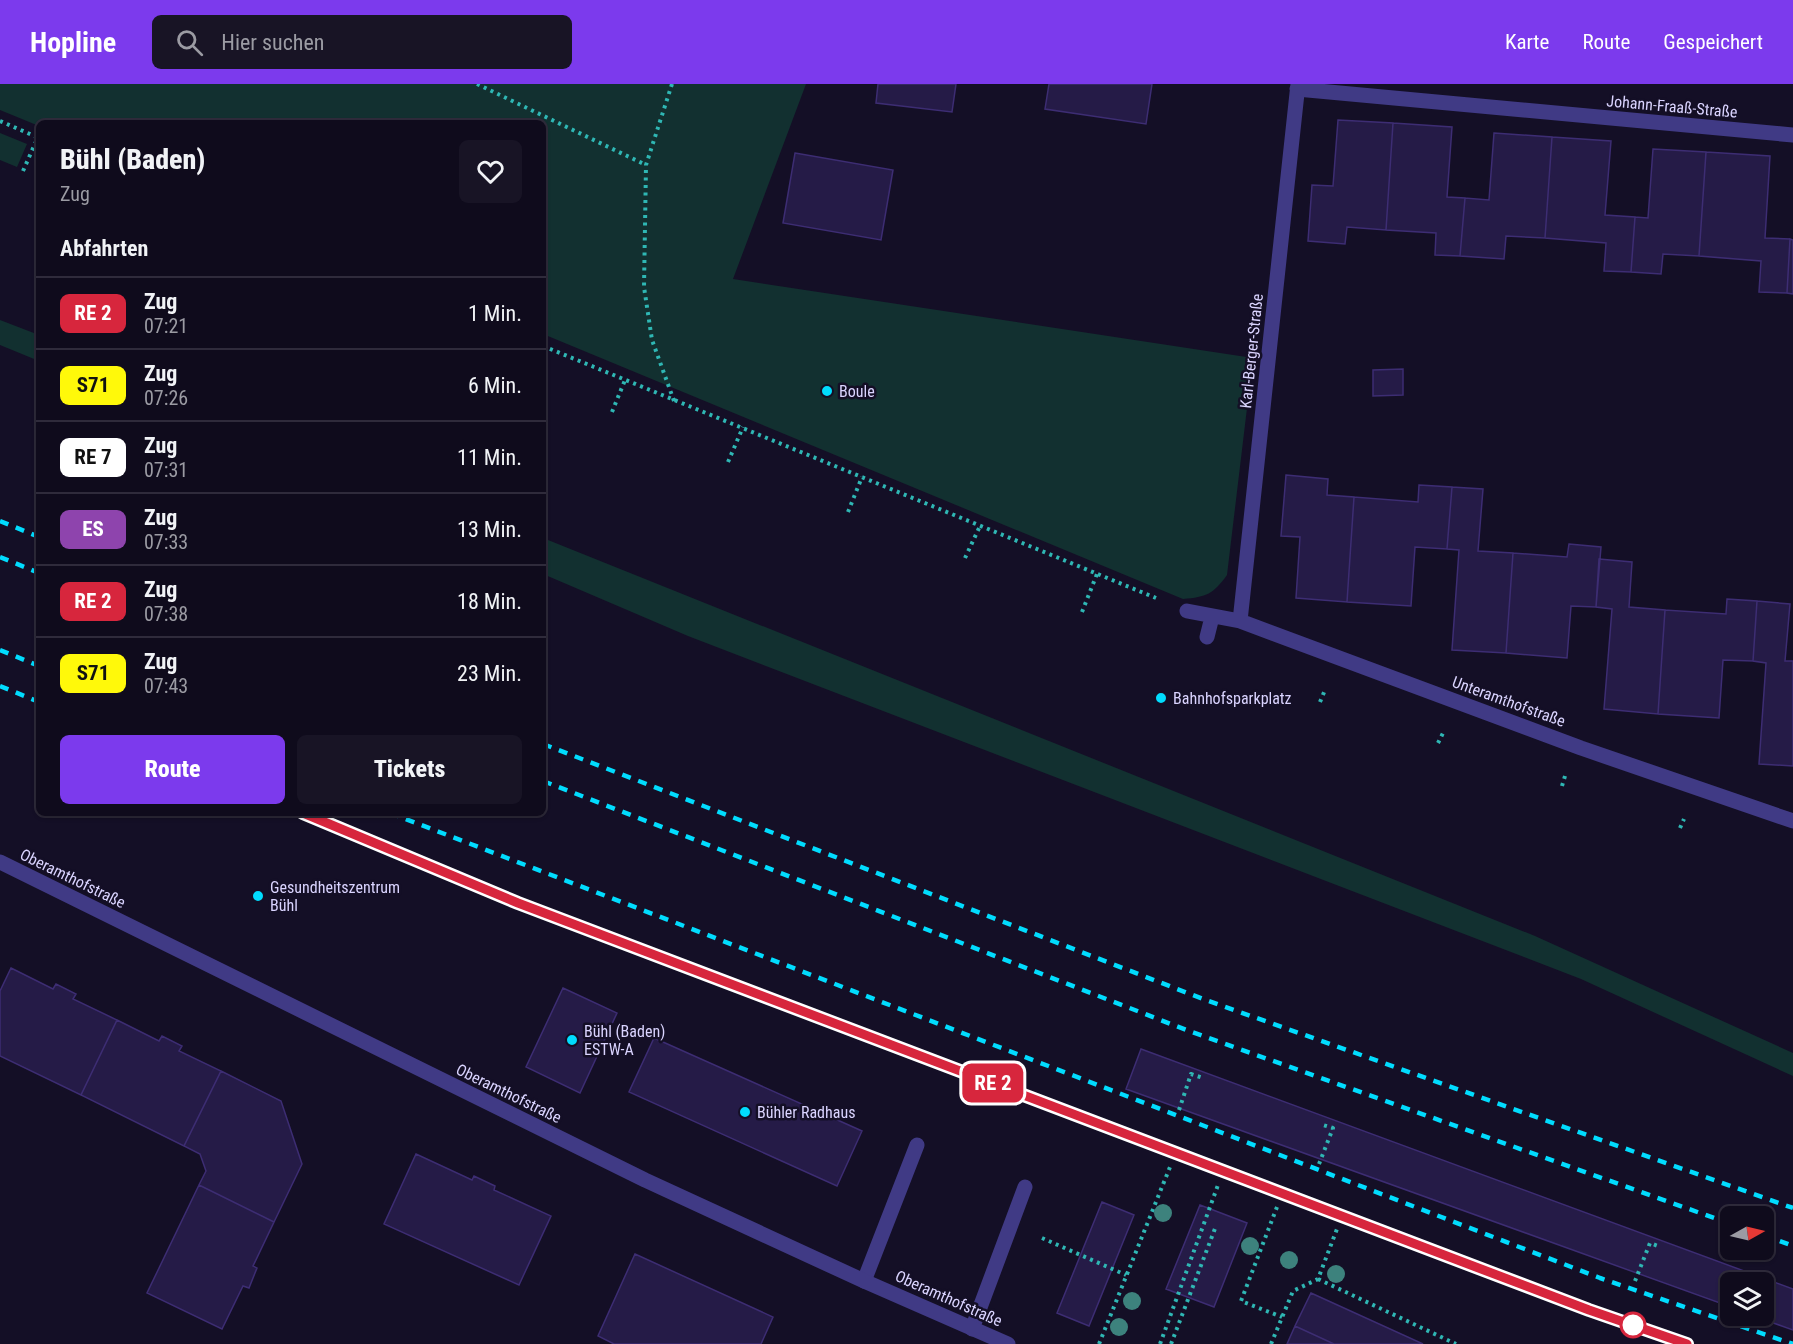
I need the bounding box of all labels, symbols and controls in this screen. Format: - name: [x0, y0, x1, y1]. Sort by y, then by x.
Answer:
- search box: [152, 15, 572, 69]
- text: Hopline: [30, 26, 116, 59]
- icon: search: [173, 26, 206, 59]
- text: Hier suchen: [221, 30, 324, 55]
- text: Karte: [1505, 30, 1549, 54]
- text: Route: [1582, 30, 1630, 54]
- text: Gespeichert: [1663, 30, 1763, 54]
- street label: Johann-Fraaß-Straße: [1606, 91, 1738, 122]
- button: heart: [459, 140, 522, 203]
- text: Bühl (Baden): [60, 143, 205, 176]
- text: Zug: [60, 182, 90, 206]
- text: Abfahrten: [60, 236, 148, 261]
- text: Zug: [144, 289, 177, 314]
- street label: Karl-Berger-Straße: [1236, 293, 1267, 409]
- text: RE 2: [74, 301, 112, 325]
- text: 1 Min.: [468, 301, 522, 326]
- text: 07:21: [144, 314, 188, 338]
- text: Zug: [144, 361, 177, 386]
- text: S71: [77, 373, 109, 397]
- text: 6 Min.: [468, 373, 522, 398]
- place label: Boule: [839, 382, 875, 401]
- marker: Boule: [820, 384, 834, 398]
- text: 07:26: [144, 386, 188, 410]
- text: Zug: [144, 433, 177, 458]
- text: RE 7: [74, 445, 112, 469]
- text: 11 Min.: [457, 445, 522, 470]
- text: 07:31: [144, 458, 188, 482]
- text: Zug: [144, 505, 177, 530]
- text: ES: [82, 517, 104, 541]
- text: 13 Min.: [457, 517, 522, 542]
- text: 07:33: [144, 530, 188, 554]
- text: Zug: [144, 577, 177, 602]
- text: RE 2: [74, 589, 112, 613]
- text: 18 Min.: [457, 589, 522, 614]
- text: 07:38: [144, 602, 188, 626]
- text: Zug: [144, 649, 177, 674]
- text: S71: [77, 661, 109, 685]
- text: 23 Min.: [457, 661, 522, 686]
- street label: Unteramthofstraße: [1450, 672, 1568, 731]
- text: 07:43: [144, 674, 188, 698]
- place label: Bahnhofsparkplatz: [1173, 689, 1292, 708]
- marker: Bahnhofsparkplatz: [1154, 691, 1168, 705]
- button: Route: [60, 735, 285, 804]
- button: Tickets: [297, 735, 522, 804]
- street label: Oberamthofstraße: [17, 845, 129, 912]
- place label: Gesundheitszentrum Bühl: [270, 878, 400, 915]
- marker: Gesundheitszentrum Bühl: [251, 889, 265, 903]
- place label: Bühl (Baden) ESTW-A: [584, 1022, 665, 1059]
- marker: Bühl (Baden) ESTW-A: [565, 1033, 579, 1047]
- street label: Oberamthofstraße: [453, 1060, 565, 1127]
- line badge: RE 2: [951, 1064, 1035, 1102]
- text: RE 2: [974, 1071, 1012, 1095]
- place label: Bühler Radhaus: [757, 1103, 855, 1122]
- marker: Bühler Radhaus: [738, 1105, 752, 1119]
- north arrow: [1720, 1206, 1774, 1260]
- map controls: [1720, 1206, 1774, 1326]
- street label: Oberamthofstraße: [892, 1266, 1005, 1331]
- button: layers: [1720, 1272, 1774, 1326]
- unlabelled marker: [1620, 1312, 1646, 1338]

